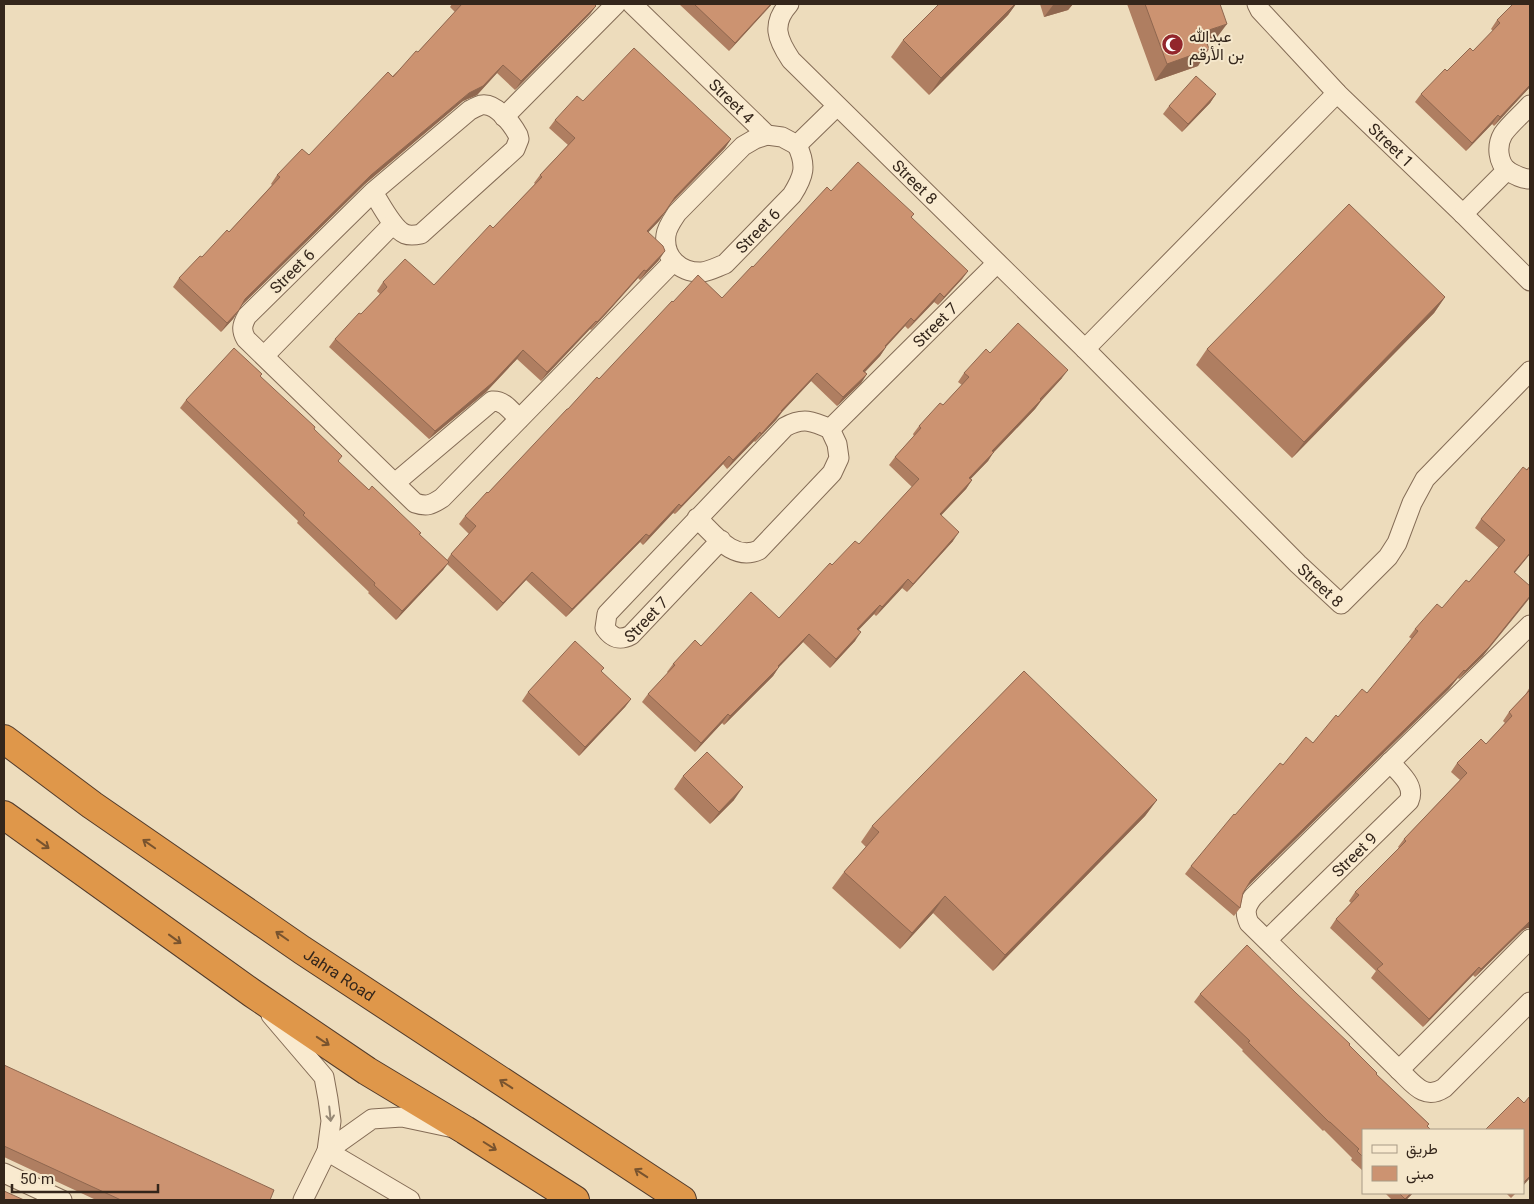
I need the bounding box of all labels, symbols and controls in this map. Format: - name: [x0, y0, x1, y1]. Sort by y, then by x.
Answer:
- place label: عبدالله بن الأرقم: [1189, 26, 1244, 69]
- mosque icon: عبدالله بن الأرقم: [1161, 33, 1185, 57]
- street label: Street 4: [701, 74, 759, 131]
- street label: Street 1: [1361, 119, 1418, 175]
- street label: Street 8: [885, 155, 942, 212]
- street label: Street 6: [731, 204, 788, 261]
- street label: Street 6: [265, 244, 322, 301]
- street label: Street 7: [908, 298, 965, 355]
- street label: Street 8: [1290, 559, 1348, 615]
- street label: Street 7: [621, 592, 676, 651]
- street label: Street 9: [1327, 828, 1385, 885]
- one-way arrow: [36, 839, 50, 849]
- one-way arrow: [142, 839, 156, 849]
- one-way arrow: [276, 931, 290, 941]
- one-way arrow: [168, 933, 181, 944]
- street label: Jahra Road: [297, 944, 379, 1009]
- one-way arrow: [316, 1036, 330, 1046]
- one-way arrow: [499, 1079, 513, 1089]
- one-way arrow: [325, 1106, 335, 1122]
- legend: [1362, 1129, 1524, 1194]
- text: طريق: [1406, 1139, 1438, 1162]
- one-way arrow: [483, 1142, 497, 1152]
- scale bar: [12, 1162, 159, 1194]
- text: مبنى: [1406, 1164, 1434, 1187]
- one-way arrow: [635, 1168, 649, 1178]
- text: 50 m: [20, 1169, 54, 1192]

